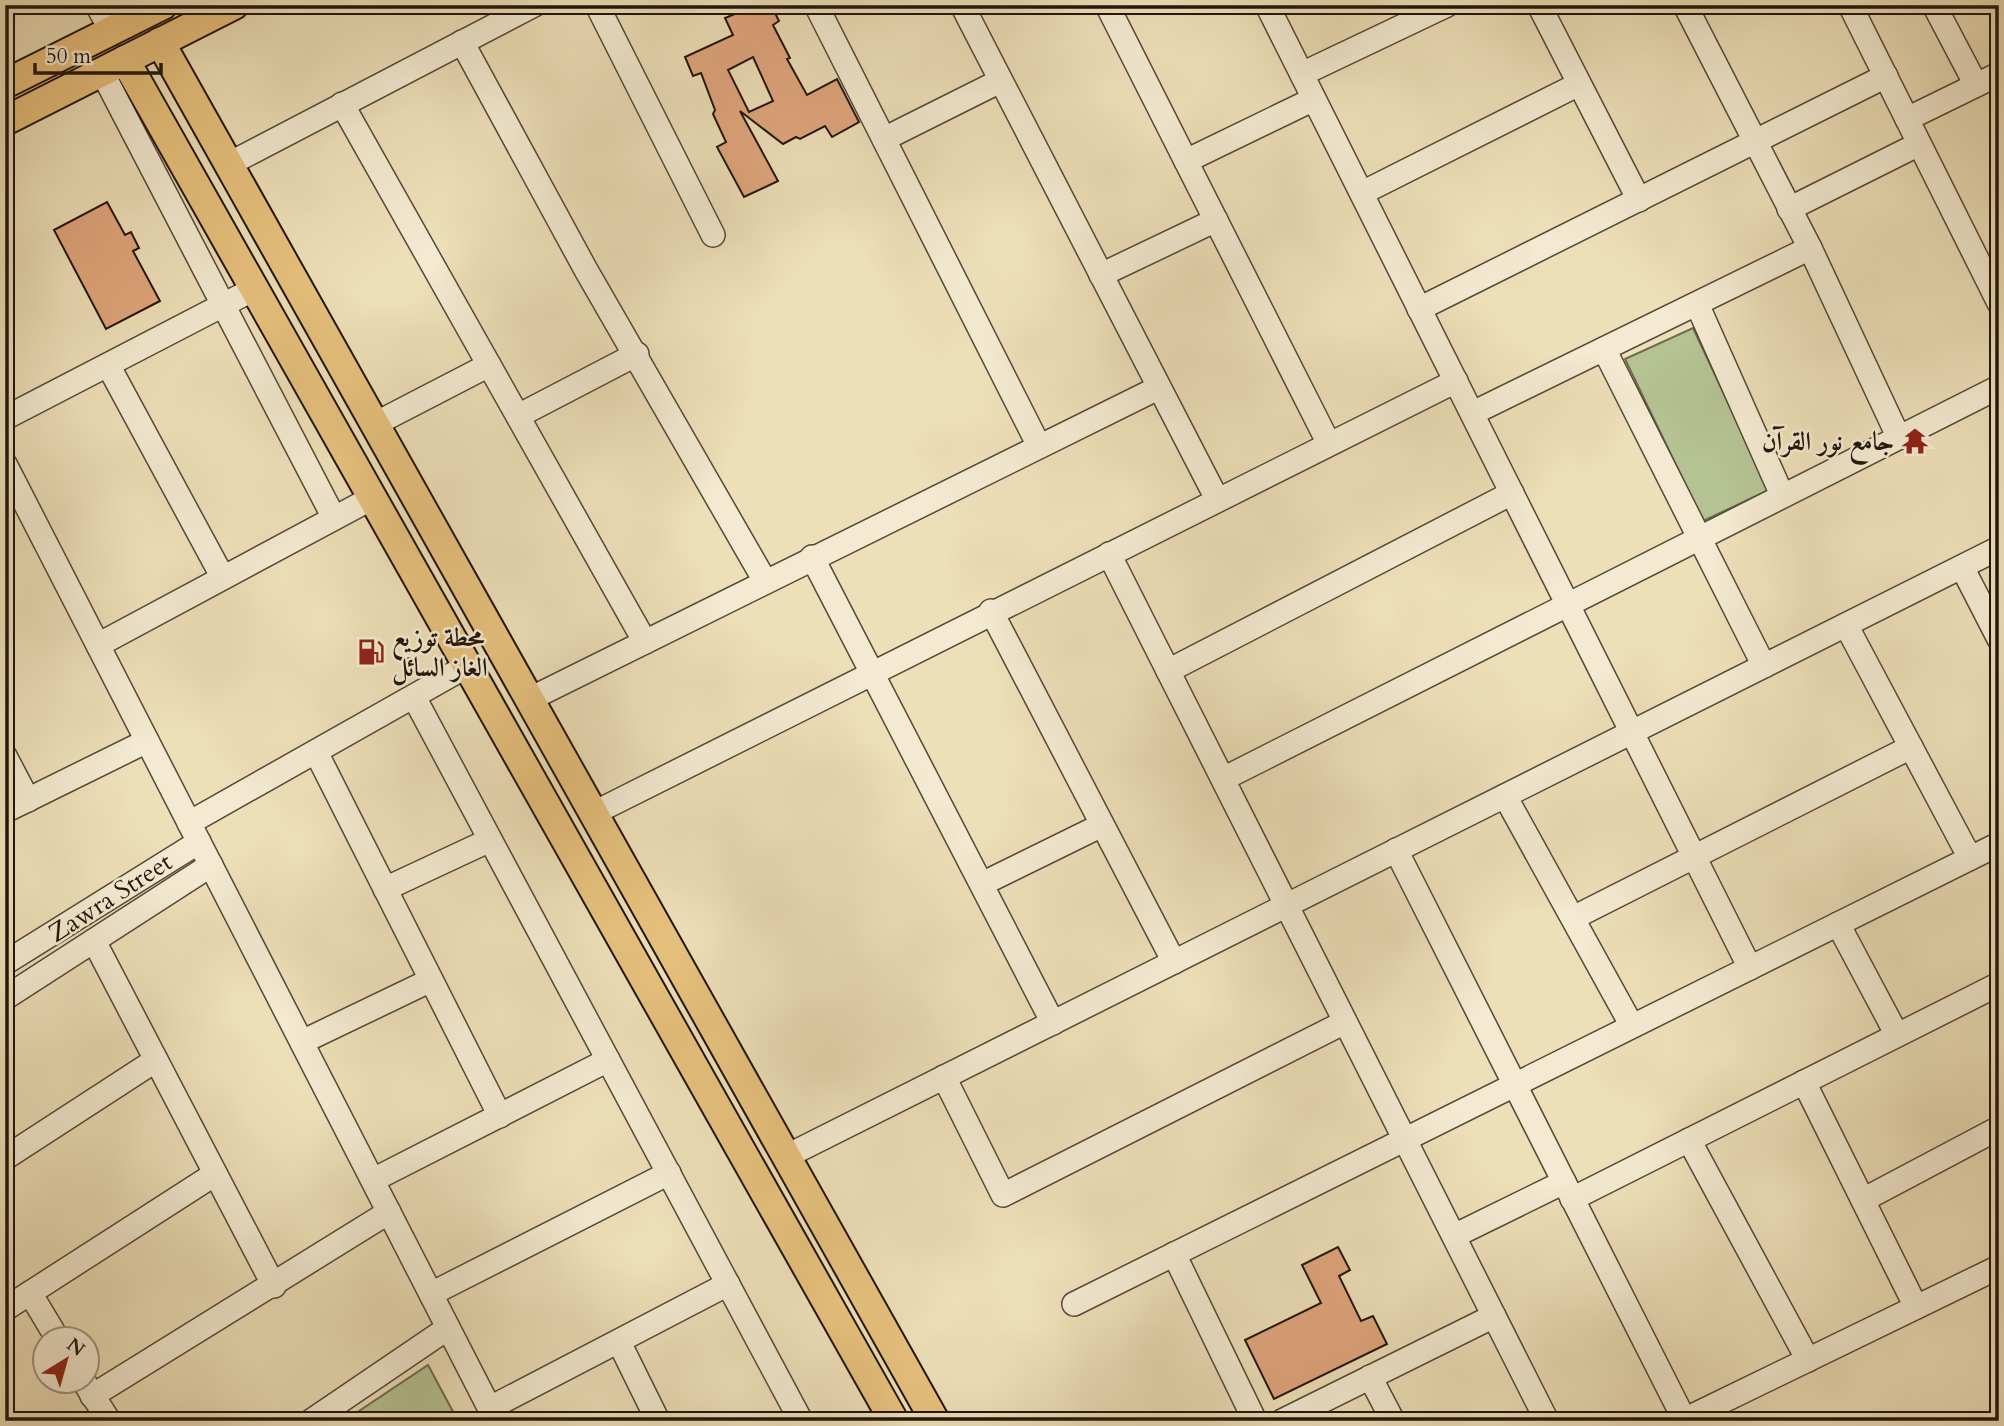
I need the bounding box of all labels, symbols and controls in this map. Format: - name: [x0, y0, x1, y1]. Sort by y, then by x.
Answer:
- scale bar: [35, 32, 161, 76]
- text: 50 m: [46, 42, 91, 71]
- place label: جامع نور القرآن: [1762, 424, 1894, 465]
- temple icon: جامع نور القرآن: [1900, 426, 1930, 456]
- place label: محطة توزيع الغاز السائل: [392, 620, 488, 686]
- fuel station icon: محطة توزيع الغاز السائل: [356, 637, 386, 667]
- street label: Zawra Street: [42, 844, 179, 950]
- north arrow: [32, 1324, 102, 1394]
- text: N: [61, 1332, 90, 1363]

